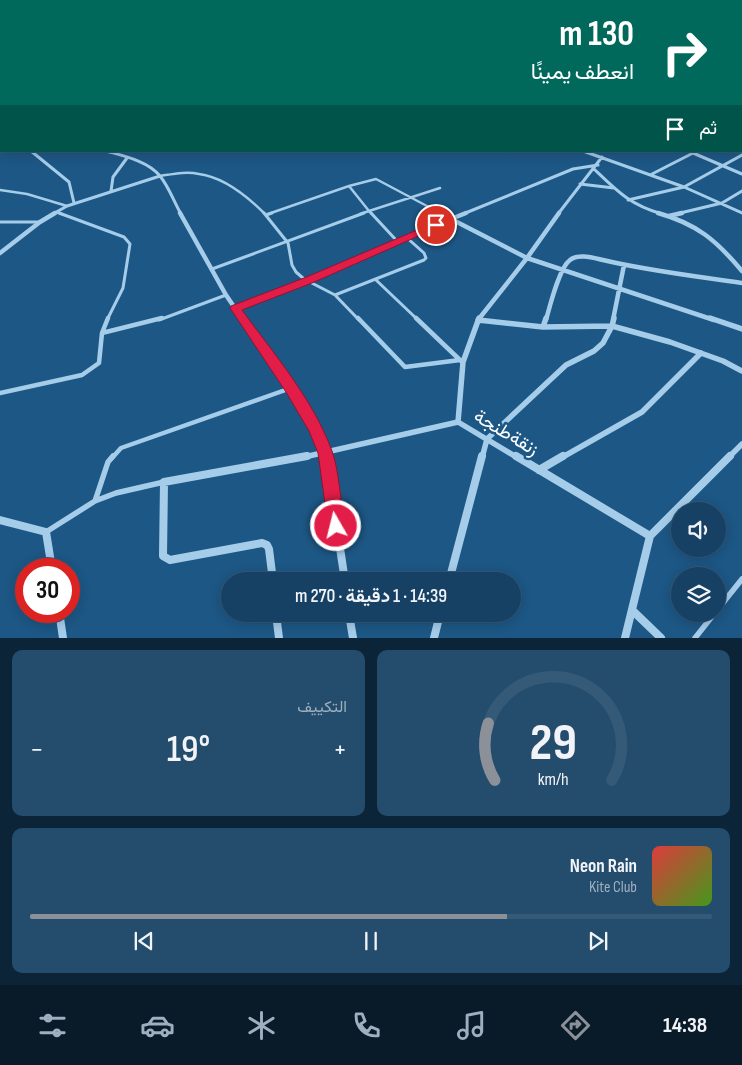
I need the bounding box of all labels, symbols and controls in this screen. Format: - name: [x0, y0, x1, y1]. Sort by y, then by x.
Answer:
- text: 130 m: [559, 13, 634, 56]
- icon: right: [652, 20, 717, 85]
- text: انعطف يمينًا: [531, 59, 634, 86]
- icon: arrive: [661, 115, 689, 143]
- text: ثم: [699, 117, 717, 140]
- pin: [415, 204, 457, 246]
- icon: arrive: [422, 211, 450, 239]
- street label: زنقةطنجة: [469, 405, 543, 461]
- position arrow: [309, 499, 361, 551]
- map controls: [671, 502, 726, 622]
- button: sound: [671, 502, 726, 557]
- speed limit sign: 30: [15, 558, 80, 623]
- button: layers: [671, 567, 726, 622]
- text: 14:39 · 1 دقيقة · 270 m: [295, 585, 447, 608]
- text: التكييف: [297, 698, 347, 717]
- text: 29: [530, 712, 577, 775]
- text: 19°: [167, 727, 210, 772]
- text: −: [30, 733, 44, 766]
- text: +: [333, 733, 347, 766]
- text: km/h: [538, 769, 569, 790]
- text: Neon Rain: [570, 855, 637, 878]
- text: Kite Club: [589, 878, 637, 897]
- icon: previous: [130, 927, 158, 955]
- icon: pause: [357, 927, 385, 955]
- icon: next: [584, 927, 612, 955]
- icon: filters: [35, 1008, 70, 1043]
- icon: car: [140, 1008, 175, 1043]
- icon: climate: [244, 1008, 279, 1043]
- icon: phone: [349, 1008, 384, 1043]
- icon: music: [454, 1008, 489, 1043]
- icon: directions: [558, 1008, 593, 1043]
- text: 14:38: [663, 1012, 707, 1039]

